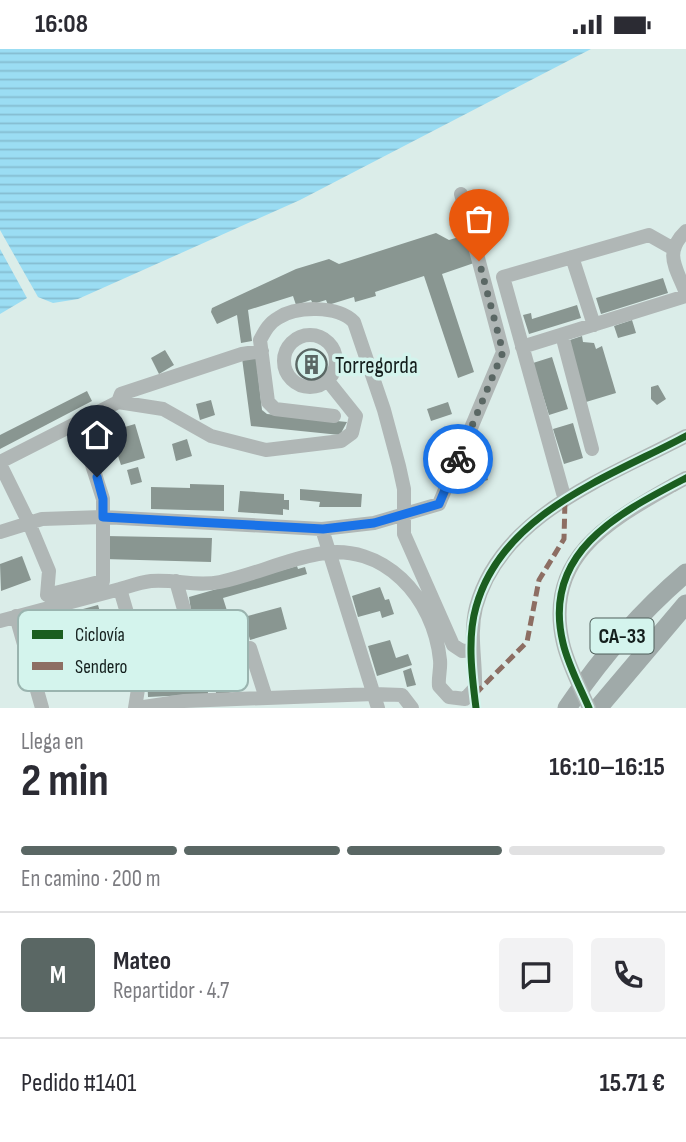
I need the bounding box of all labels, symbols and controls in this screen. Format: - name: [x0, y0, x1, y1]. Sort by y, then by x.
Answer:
- text: 16:08: [35, 9, 88, 40]
- pin: [449, 189, 509, 261]
- icon: bag: [460, 200, 498, 238]
- building icon: Torregorda: [295, 348, 329, 382]
- place label: Torregorda: [335, 352, 418, 380]
- pin: [67, 405, 127, 477]
- icon: home: [78, 416, 116, 454]
- courier: [423, 424, 493, 494]
- icon: bike: [439, 440, 477, 478]
- legend: [18, 610, 248, 691]
- road number: CA-33: [590, 619, 654, 653]
- text: Ciclovía: [75, 624, 125, 647]
- text: Sendero: [75, 656, 128, 679]
- text: Llega en: [21, 728, 84, 756]
- text: 16:10–16:15: [549, 752, 665, 783]
- text: 2 min: [21, 754, 109, 809]
- text: En camino · 200 m: [21, 865, 160, 893]
- button: chat: [499, 938, 573, 1012]
- button: phone: [591, 938, 665, 1012]
- text: Mateo: [113, 946, 171, 977]
- text: M: [50, 960, 66, 991]
- text: Repartidor · 4.7: [113, 977, 229, 1005]
- text: Pedido #1401: [21, 1068, 136, 1099]
- text: 15.71 €: [600, 1068, 665, 1099]

